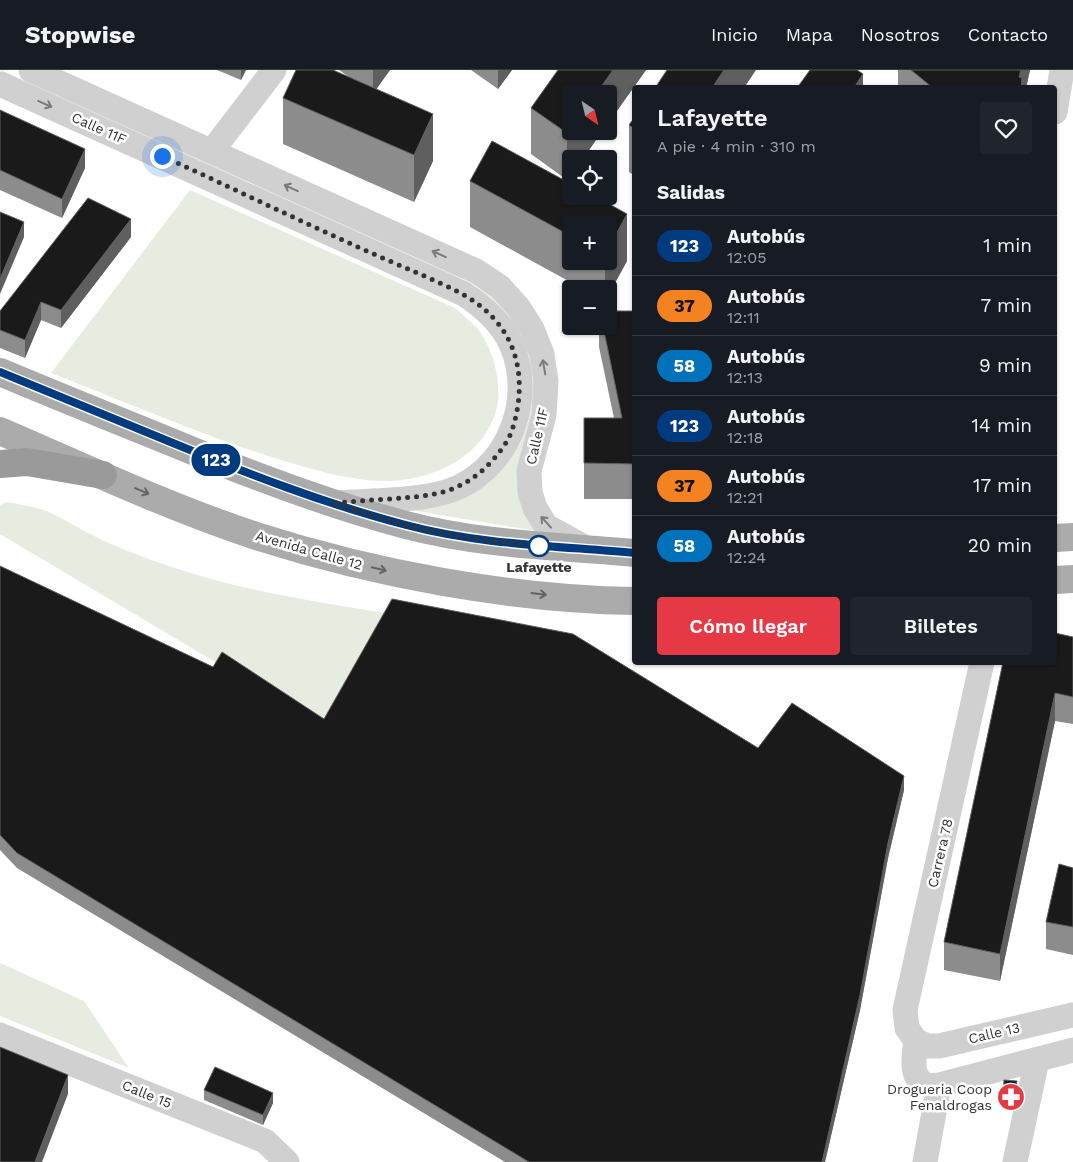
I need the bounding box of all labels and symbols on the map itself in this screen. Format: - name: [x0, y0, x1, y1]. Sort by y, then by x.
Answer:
- north arrow: [562, 85, 618, 140]
- one-way arrow: [37, 99, 52, 109]
- street label: Calle 11F: [69, 109, 129, 147]
- your location: [150, 144, 175, 169]
- one-way arrow: [284, 182, 299, 192]
- one-way arrow: [432, 249, 447, 259]
- one-way arrow: [538, 359, 548, 375]
- street label: Calle 11F: [523, 406, 551, 466]
- line badge: 123: [187, 444, 245, 476]
- one-way arrow: [134, 488, 149, 497]
- one-way arrow: [540, 516, 551, 529]
- street label: Avenida Calle 12: [254, 527, 364, 573]
- marker: Lafayette: [528, 535, 550, 557]
- place label: Lafayette: [506, 559, 572, 575]
- one-way arrow: [370, 565, 386, 574]
- one-way arrow: [531, 589, 547, 599]
- street label: Carrera 78: [924, 817, 956, 889]
- street label: Calle 13: [967, 1019, 1021, 1047]
- street label: Calle 15: [120, 1077, 174, 1111]
- place label: Drogueria Coop Fenaldrogas: [887, 1081, 992, 1113]
- pharmacy icon: Drogueria Coop Fenaldrogas: [996, 1082, 1026, 1112]

